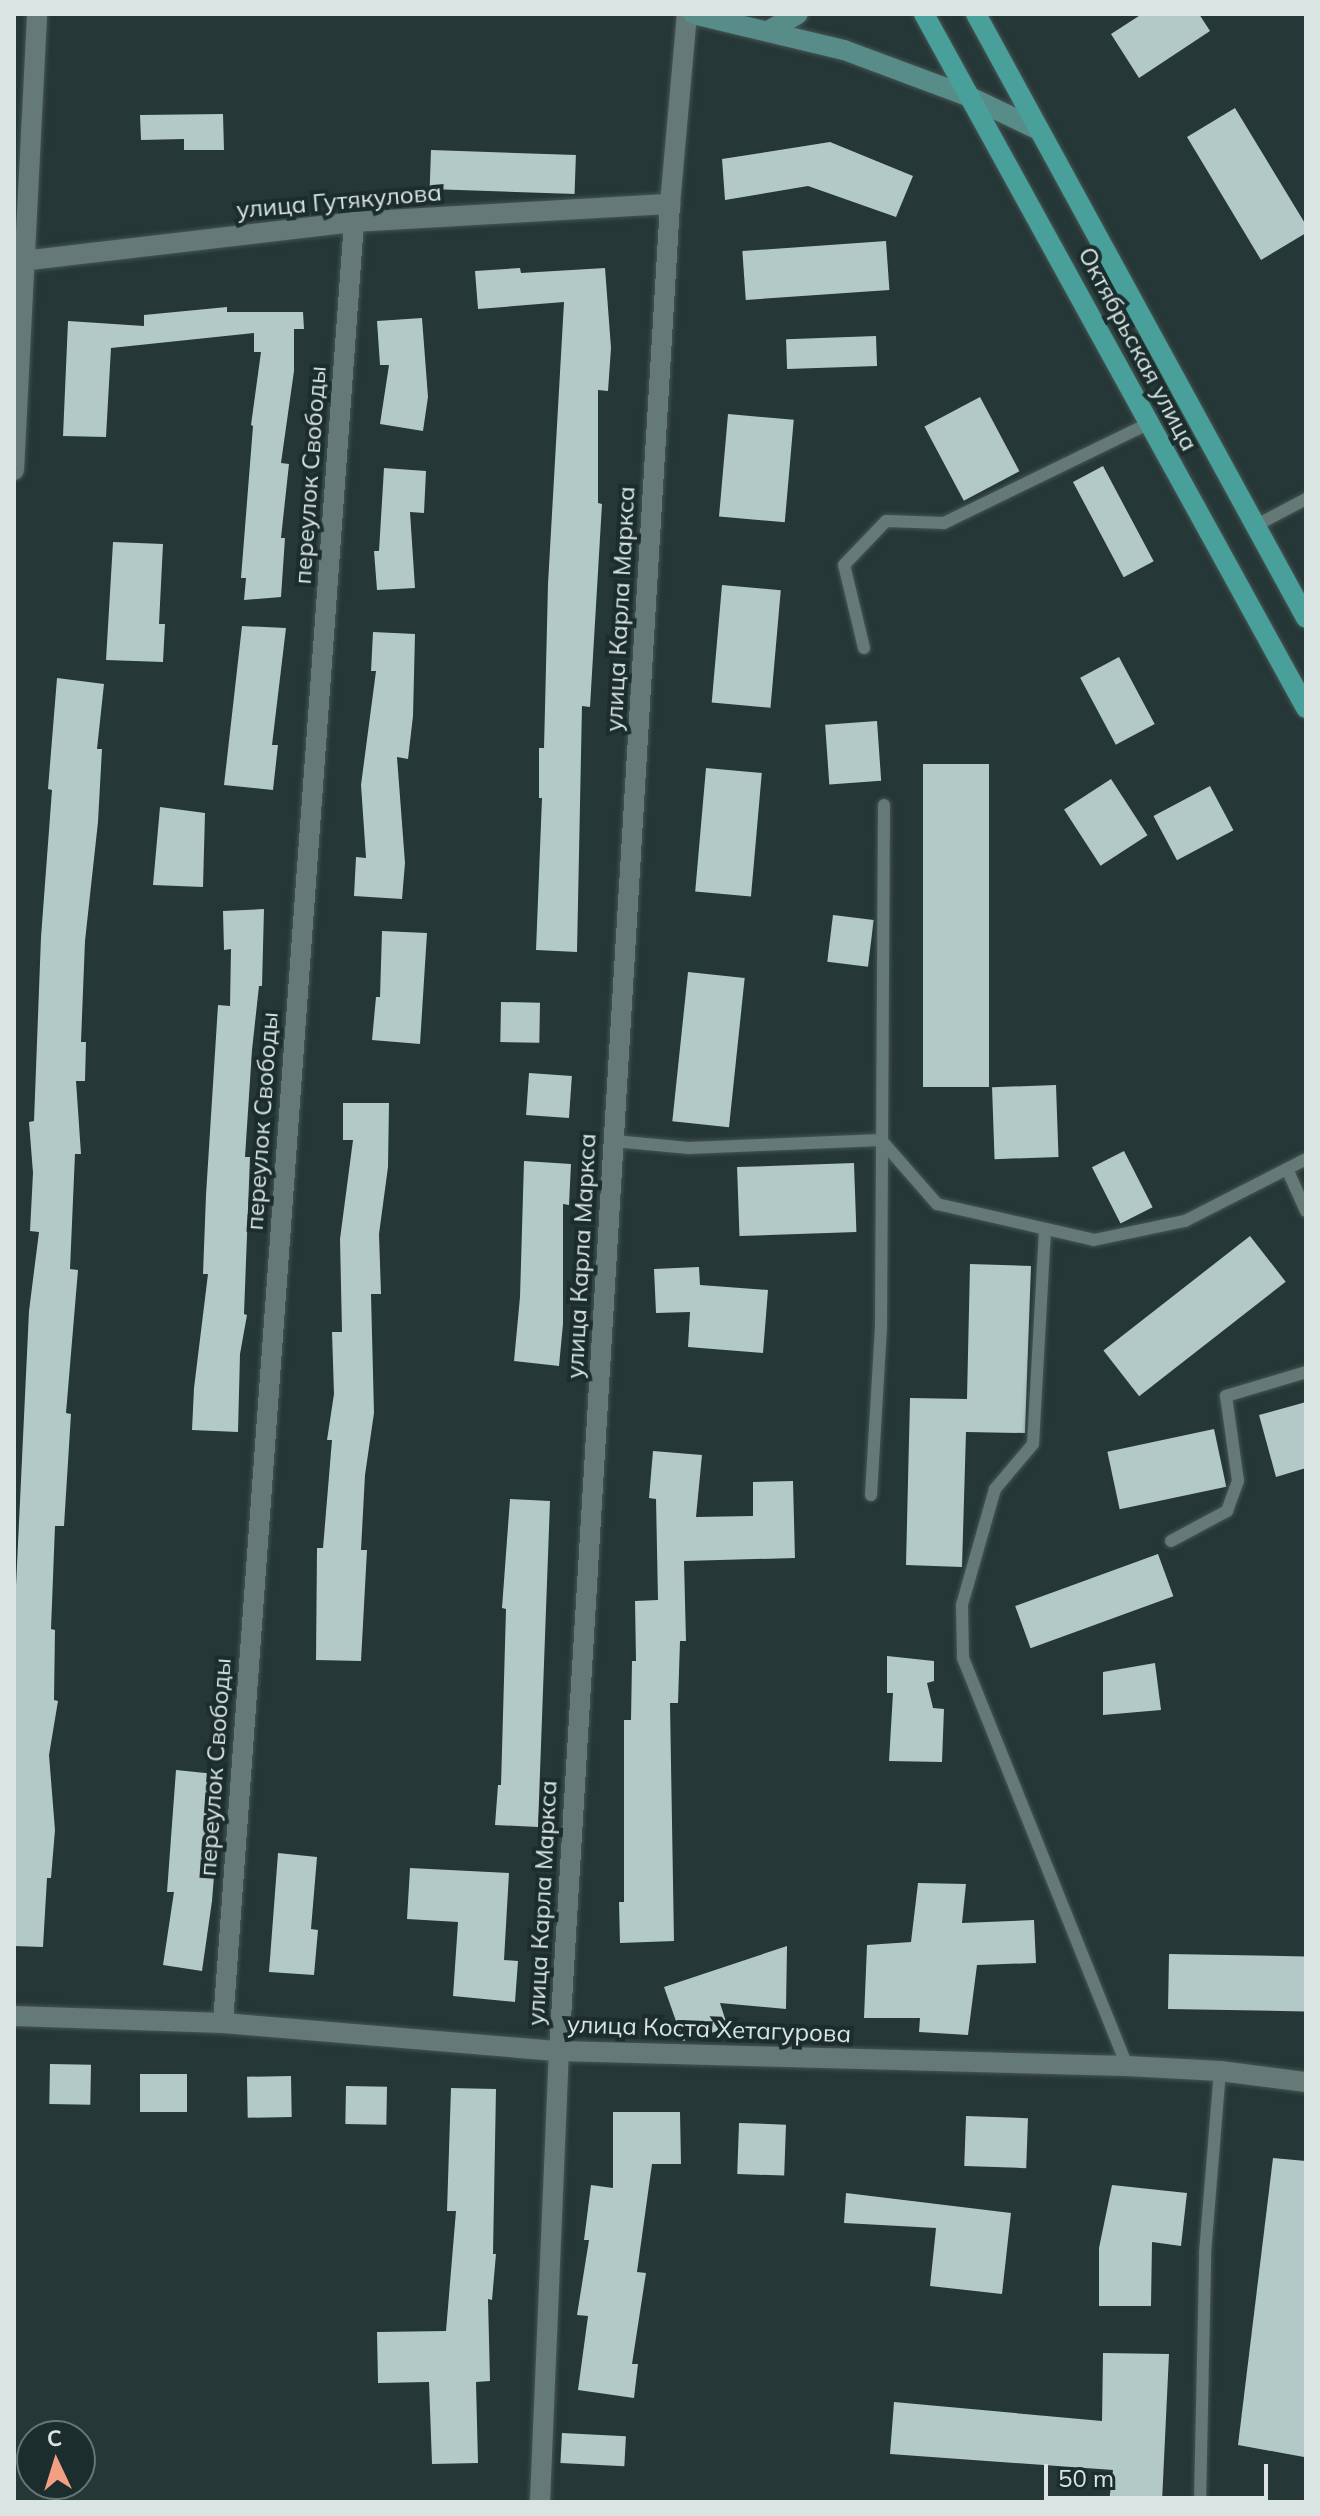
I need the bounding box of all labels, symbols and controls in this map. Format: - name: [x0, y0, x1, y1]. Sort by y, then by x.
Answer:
- street label: улица Гутякулова: [235, 178, 443, 224]
- street label: Октябрьская улица: [1072, 242, 1204, 456]
- street label: переулок Свободы: [288, 365, 332, 585]
- street label: улица Карла Маркса: [599, 486, 641, 732]
- street label: переулок Свободы: [240, 1011, 284, 1231]
- street label: улица Карла Маркса: [560, 1133, 602, 1379]
- street label: переулок Свободы: [193, 1657, 237, 1877]
- street label: улица Карла Маркса: [521, 1780, 563, 2026]
- street label: улица Коста Хетагурова: [566, 2010, 852, 2048]
- north arrow: [16, 2420, 96, 2500]
- text: С: [46, 2424, 63, 2453]
- scale bar: [1048, 2448, 1272, 2498]
- text: 50 m: [1058, 2463, 1114, 2493]

